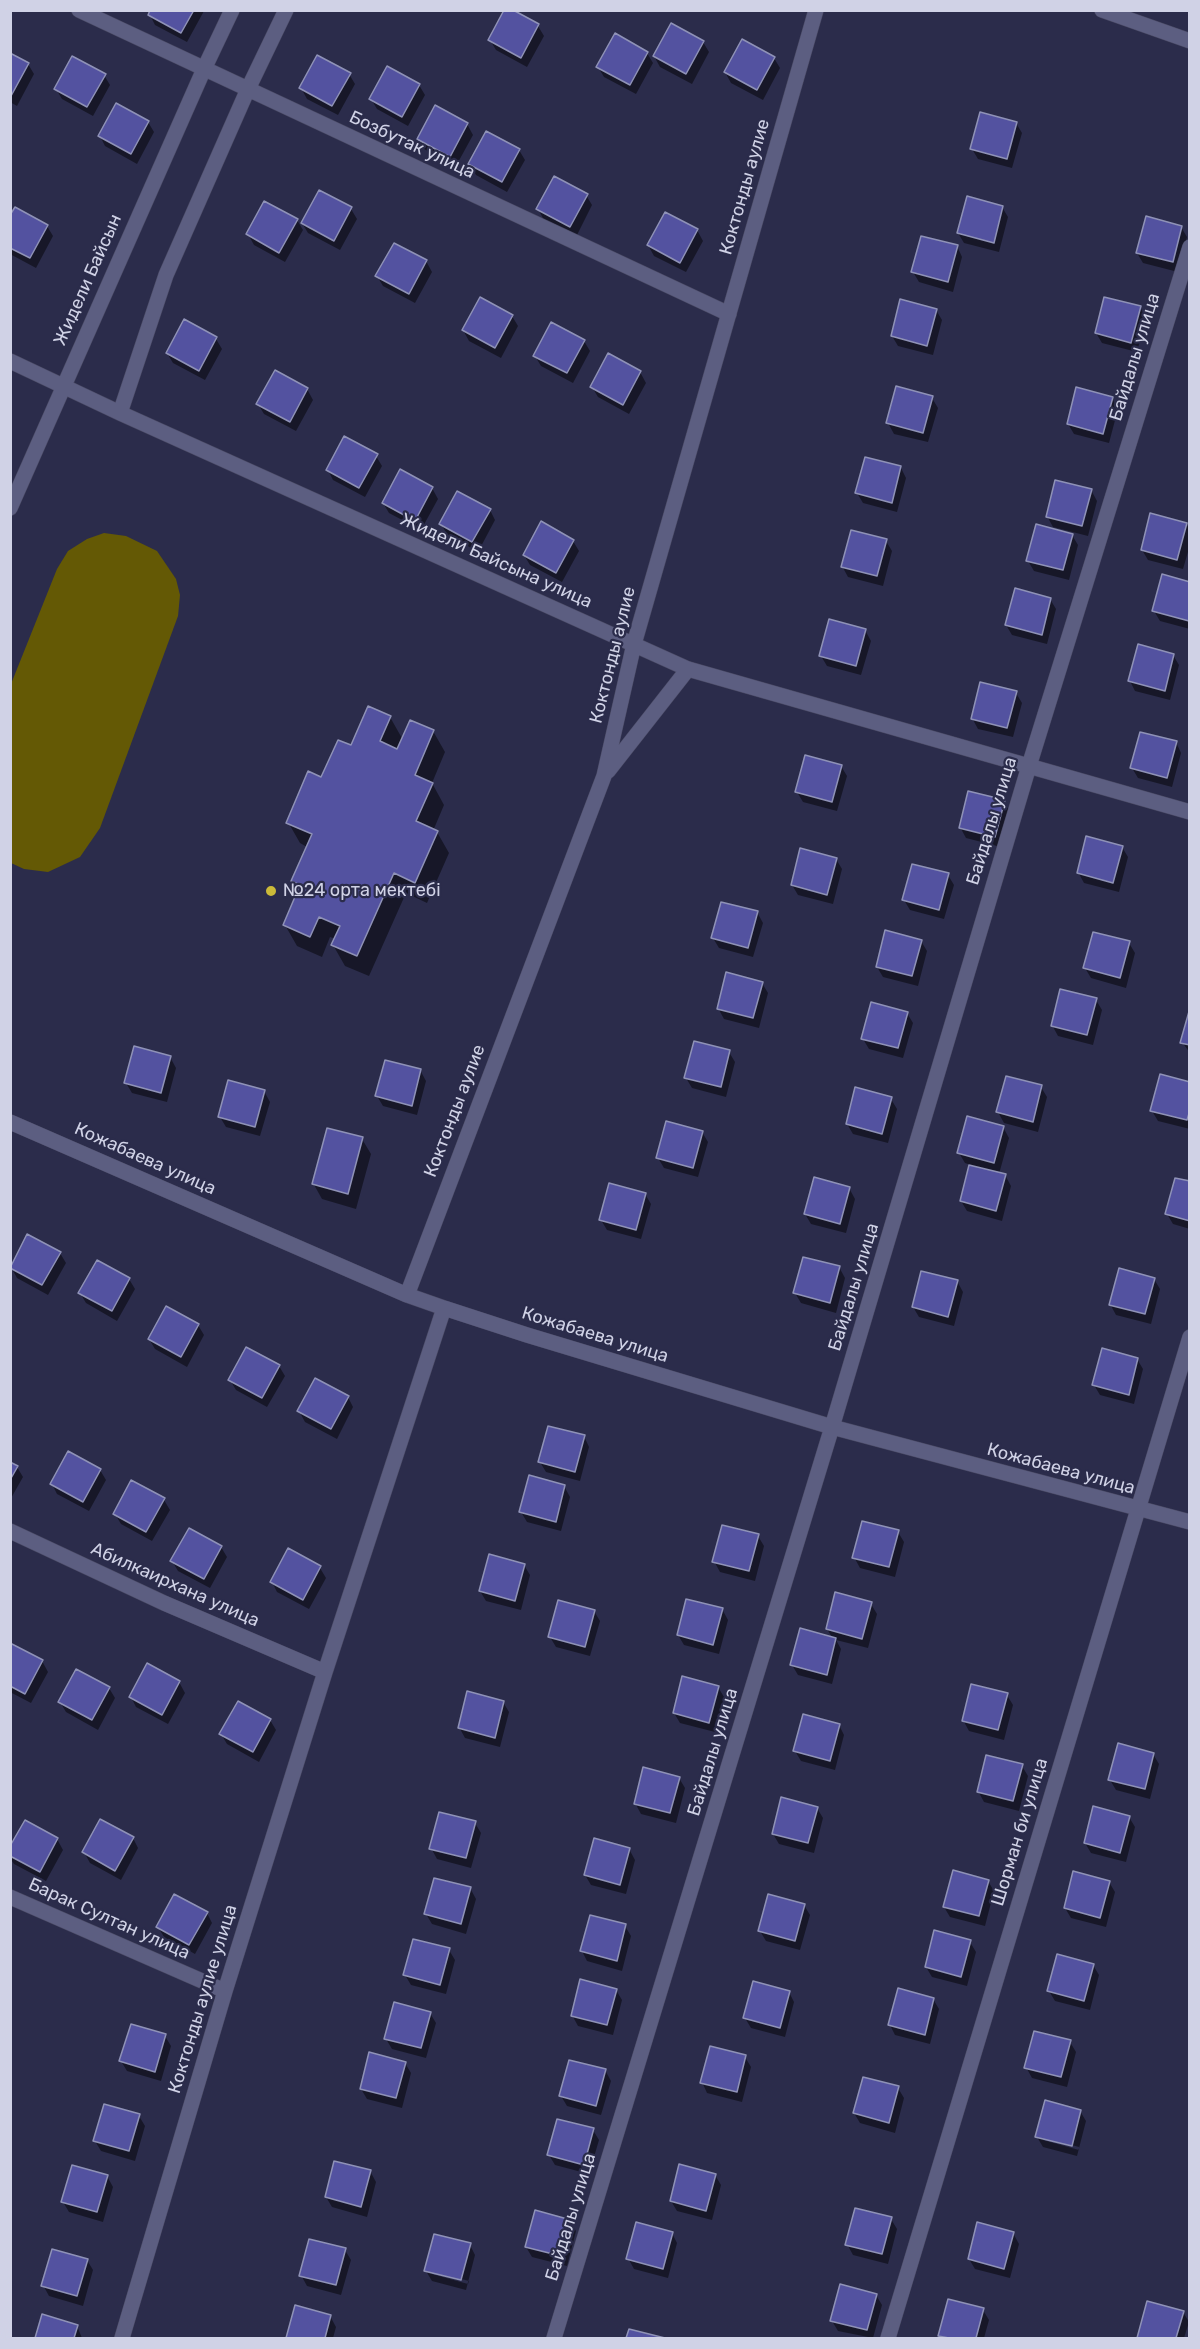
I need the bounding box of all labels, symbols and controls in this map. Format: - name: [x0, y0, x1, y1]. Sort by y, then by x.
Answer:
- street label: Бозбутак улица: [346, 106, 478, 184]
- street label: Коктонды аулие: [715, 117, 775, 257]
- street label: Жидели Байсын: [49, 211, 127, 349]
- street label: Байдалы улица: [1105, 290, 1165, 424]
- street label: Жидели Байсына улица: [397, 509, 595, 613]
- street label: Коктонды аулие: [586, 584, 640, 726]
- street label: Байдалы улица: [962, 754, 1022, 888]
- place label: №24 орта мектебі: [283, 880, 441, 902]
- marker: №24 орта мектебі: [264, 884, 278, 898]
- street label: Коктонды аулие: [420, 1042, 490, 1180]
- street label: Кожабаева улица: [71, 1118, 219, 1200]
- street label: Байдалы улица: [824, 1220, 884, 1354]
- street label: Кожабаева улица: [519, 1302, 671, 1368]
- street label: Кожабаева улица: [985, 1439, 1137, 1499]
- street label: Абилкаирхана улица: [88, 1538, 262, 1632]
- street label: Байдалы улица: [683, 1685, 743, 1819]
- street label: Шорман би улица: [987, 1755, 1053, 1909]
- street label: Барак Султан улица: [25, 1874, 193, 1964]
- street label: Коктонды аулие улица: [164, 1902, 242, 2096]
- street label: Байдалы улица: [541, 2150, 601, 2284]

